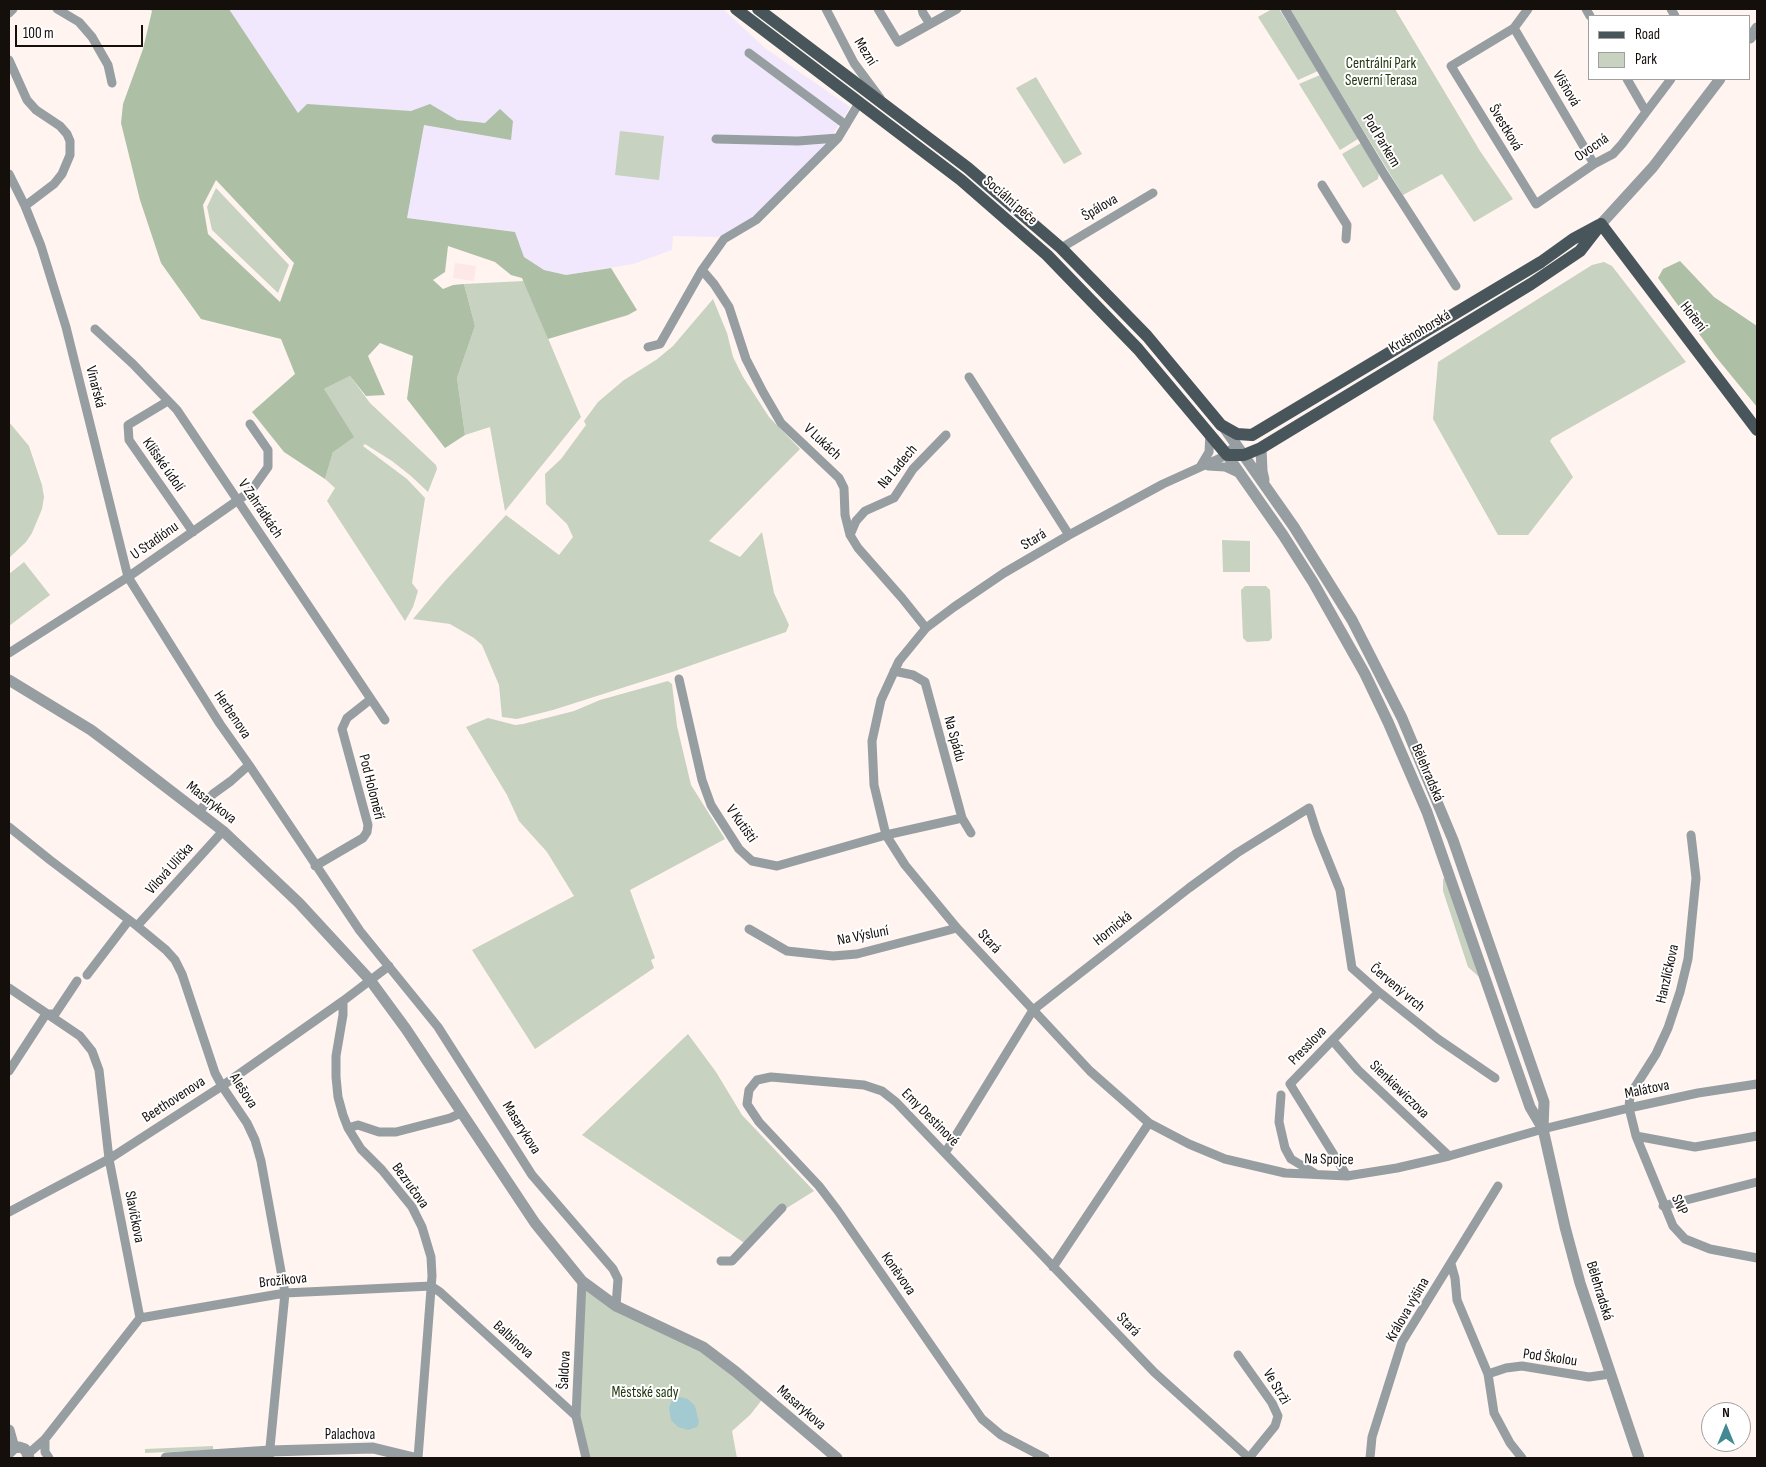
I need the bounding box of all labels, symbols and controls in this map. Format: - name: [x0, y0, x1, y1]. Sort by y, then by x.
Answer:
- scale bar: [18, 15, 145, 47]
- legend: [1588, 15, 1751, 80]
- text: 100 m: [23, 24, 54, 43]
- text: Road: [1635, 25, 1660, 44]
- street label: Mezní: [850, 35, 880, 69]
- text: Park: [1635, 50, 1657, 69]
- park label: Centrální Park Severní Terasa: [1345, 55, 1417, 90]
- street label: Višňová: [1548, 68, 1584, 110]
- street label: Švestková: [1484, 102, 1526, 154]
- street label: Pod Parkem: [1358, 111, 1404, 171]
- street label: Ovocná: [1572, 130, 1612, 166]
- street label: Sociální péče: [979, 173, 1041, 229]
- street label: Špálova: [1079, 191, 1121, 225]
- street label: Hoření: [1676, 298, 1710, 336]
- street label: Krušnohorská: [1386, 307, 1454, 357]
- street label: Vinařská: [81, 364, 109, 410]
- street label: V Lukách: [799, 420, 845, 464]
- street label: Klíšské údolí: [138, 435, 188, 495]
- street label: Na Ladech: [874, 441, 922, 493]
- street label: V Zahrádkách: [234, 476, 286, 542]
- street label: U Stadiónu: [128, 518, 182, 564]
- street label: Stará: [1018, 525, 1050, 555]
- street label: Herbenova: [209, 688, 255, 742]
- street label: Na Spádu: [939, 714, 969, 764]
- street label: Bělehradská: [1407, 741, 1447, 805]
- street label: Pod Holoměří: [354, 752, 388, 822]
- street label: Masarykova: [182, 778, 240, 828]
- street label: V Kutišti: [722, 802, 760, 846]
- street label: Vilová Ulička: [142, 840, 198, 898]
- street label: Hornická: [1090, 908, 1136, 950]
- street label: Na Výsluní: [836, 922, 890, 950]
- street label: Stará: [973, 926, 1005, 958]
- street label: Hanzlíčkova: [1653, 943, 1683, 1005]
- street label: Červený vrch: [1366, 960, 1428, 1016]
- street label: Presslova: [1285, 1023, 1331, 1069]
- street label: Sienkiewiczova: [1365, 1057, 1433, 1123]
- street label: Alešova: [225, 1070, 261, 1112]
- street label: Beethovenova: [139, 1073, 209, 1127]
- street label: Malátova: [1623, 1077, 1671, 1103]
- street label: Emy Destinové: [897, 1085, 963, 1151]
- street label: Masarykova: [498, 1098, 544, 1158]
- street label: Na Spojce: [1304, 1151, 1354, 1169]
- street label: Bezručova: [387, 1160, 433, 1212]
- street label: Slavíčkova: [120, 1190, 148, 1244]
- street label: SNP: [1667, 1192, 1691, 1218]
- street label: Koněvova: [877, 1249, 919, 1299]
- street label: Bělehradská: [1581, 1259, 1617, 1323]
- street label: Brožíkova: [258, 1270, 308, 1292]
- street label: Králova výšina: [1382, 1275, 1434, 1345]
- street label: Stará: [1112, 1309, 1144, 1341]
- street label: Balbínova: [489, 1317, 537, 1363]
- street label: Pod Školou: [1522, 1345, 1578, 1371]
- street label: Šaldova: [555, 1350, 575, 1390]
- street label: Ve Strži: [1258, 1366, 1294, 1408]
- street label: Masarykova: [773, 1382, 829, 1434]
- park label: Městské sady: [611, 1384, 679, 1402]
- north arrow: [1701, 1402, 1751, 1452]
- text: N: [1722, 1404, 1730, 1421]
- street label: Palachova: [325, 1426, 375, 1444]

